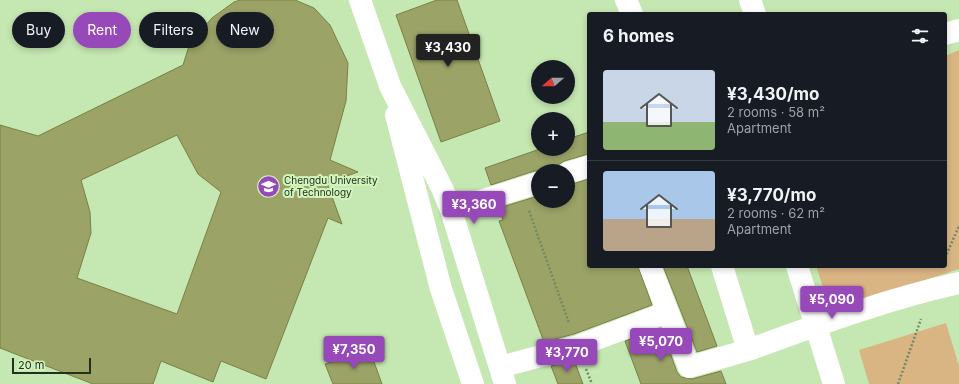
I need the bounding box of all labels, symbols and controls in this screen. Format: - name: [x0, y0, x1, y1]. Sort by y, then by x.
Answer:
- chip: Buy: [12, 12, 65, 48]
- chip: Rent: [73, 12, 131, 48]
- chip: Filters: [139, 12, 208, 48]
- chip: New: [216, 12, 274, 48]
- icon: filters: [909, 25, 931, 47]
- text: 6 homes: [603, 26, 674, 46]
- pin: ¥3,430: [415, 34, 481, 68]
- text: ¥3,430: [425, 39, 471, 55]
- north arrow: [531, 60, 575, 104]
- map controls: [531, 60, 575, 208]
- text: ¥3,430/mo: [727, 84, 819, 104]
- icon: home: [635, 86, 683, 134]
- text: 2 rooms · 58 m²: [727, 104, 825, 120]
- button: +: [531, 112, 575, 156]
- text: Apartment: [727, 120, 792, 136]
- button: −: [531, 164, 575, 208]
- school or university icon: Chengdu University of Technology: [256, 173, 282, 199]
- place label: Chengdu University of Technology: [284, 174, 378, 198]
- text: ¥3,770/mo: [727, 185, 816, 205]
- icon: home: [635, 187, 683, 235]
- pin: ¥3,360: [441, 191, 507, 225]
- text: ¥3,360: [451, 196, 497, 212]
- text: 2 rooms · 62 m²: [727, 205, 825, 221]
- text: Apartment: [727, 221, 792, 237]
- pin: ¥5,090: [799, 286, 865, 320]
- text: ¥5,090: [809, 291, 855, 307]
- pin: ¥5,070: [628, 328, 694, 362]
- text: ¥5,070: [639, 333, 683, 349]
- pin: ¥7,350: [321, 336, 387, 370]
- pin: ¥3,770: [534, 339, 600, 373]
- text: ¥7,350: [333, 341, 375, 357]
- text: ¥3,770: [545, 344, 589, 360]
- scale bar: [12, 356, 91, 375]
- text: 20 m: [18, 358, 44, 372]

